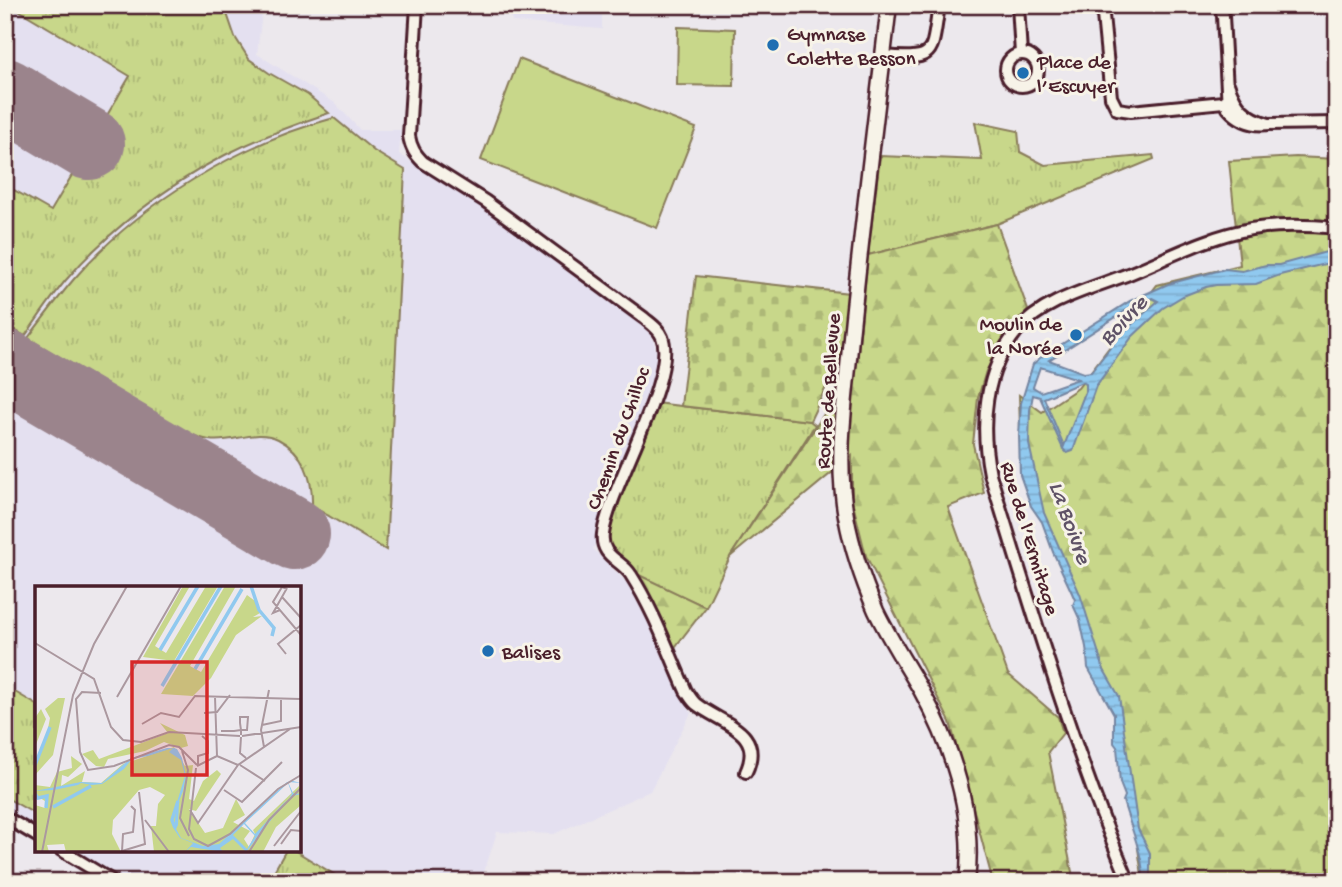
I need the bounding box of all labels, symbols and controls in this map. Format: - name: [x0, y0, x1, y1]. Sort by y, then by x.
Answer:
- place label: Gymnase Colette Besson: [787, 24, 916, 73]
- marker: Gymnase Colette Besson: [765, 37, 781, 53]
- place label: Place de l’Escuyer: [1036, 52, 1116, 101]
- marker: Place de l’Escuyer: [1015, 65, 1031, 81]
- water label: Boivre: [1095, 290, 1155, 352]
- street label: Route de Bellevue: [813, 311, 848, 470]
- place label: Moulin de la Norée: [979, 314, 1063, 363]
- marker: Moulin de la Norée: [1068, 327, 1084, 343]
- street label: Chemin du Chilloc: [583, 364, 658, 514]
- street label: Rue de l’Ermitage: [992, 459, 1063, 620]
- water label: La Boivre: [1041, 478, 1096, 569]
- inset map: [35, 586, 301, 852]
- place label: Balises: [501, 642, 561, 667]
- marker: Balises: [480, 643, 496, 659]

